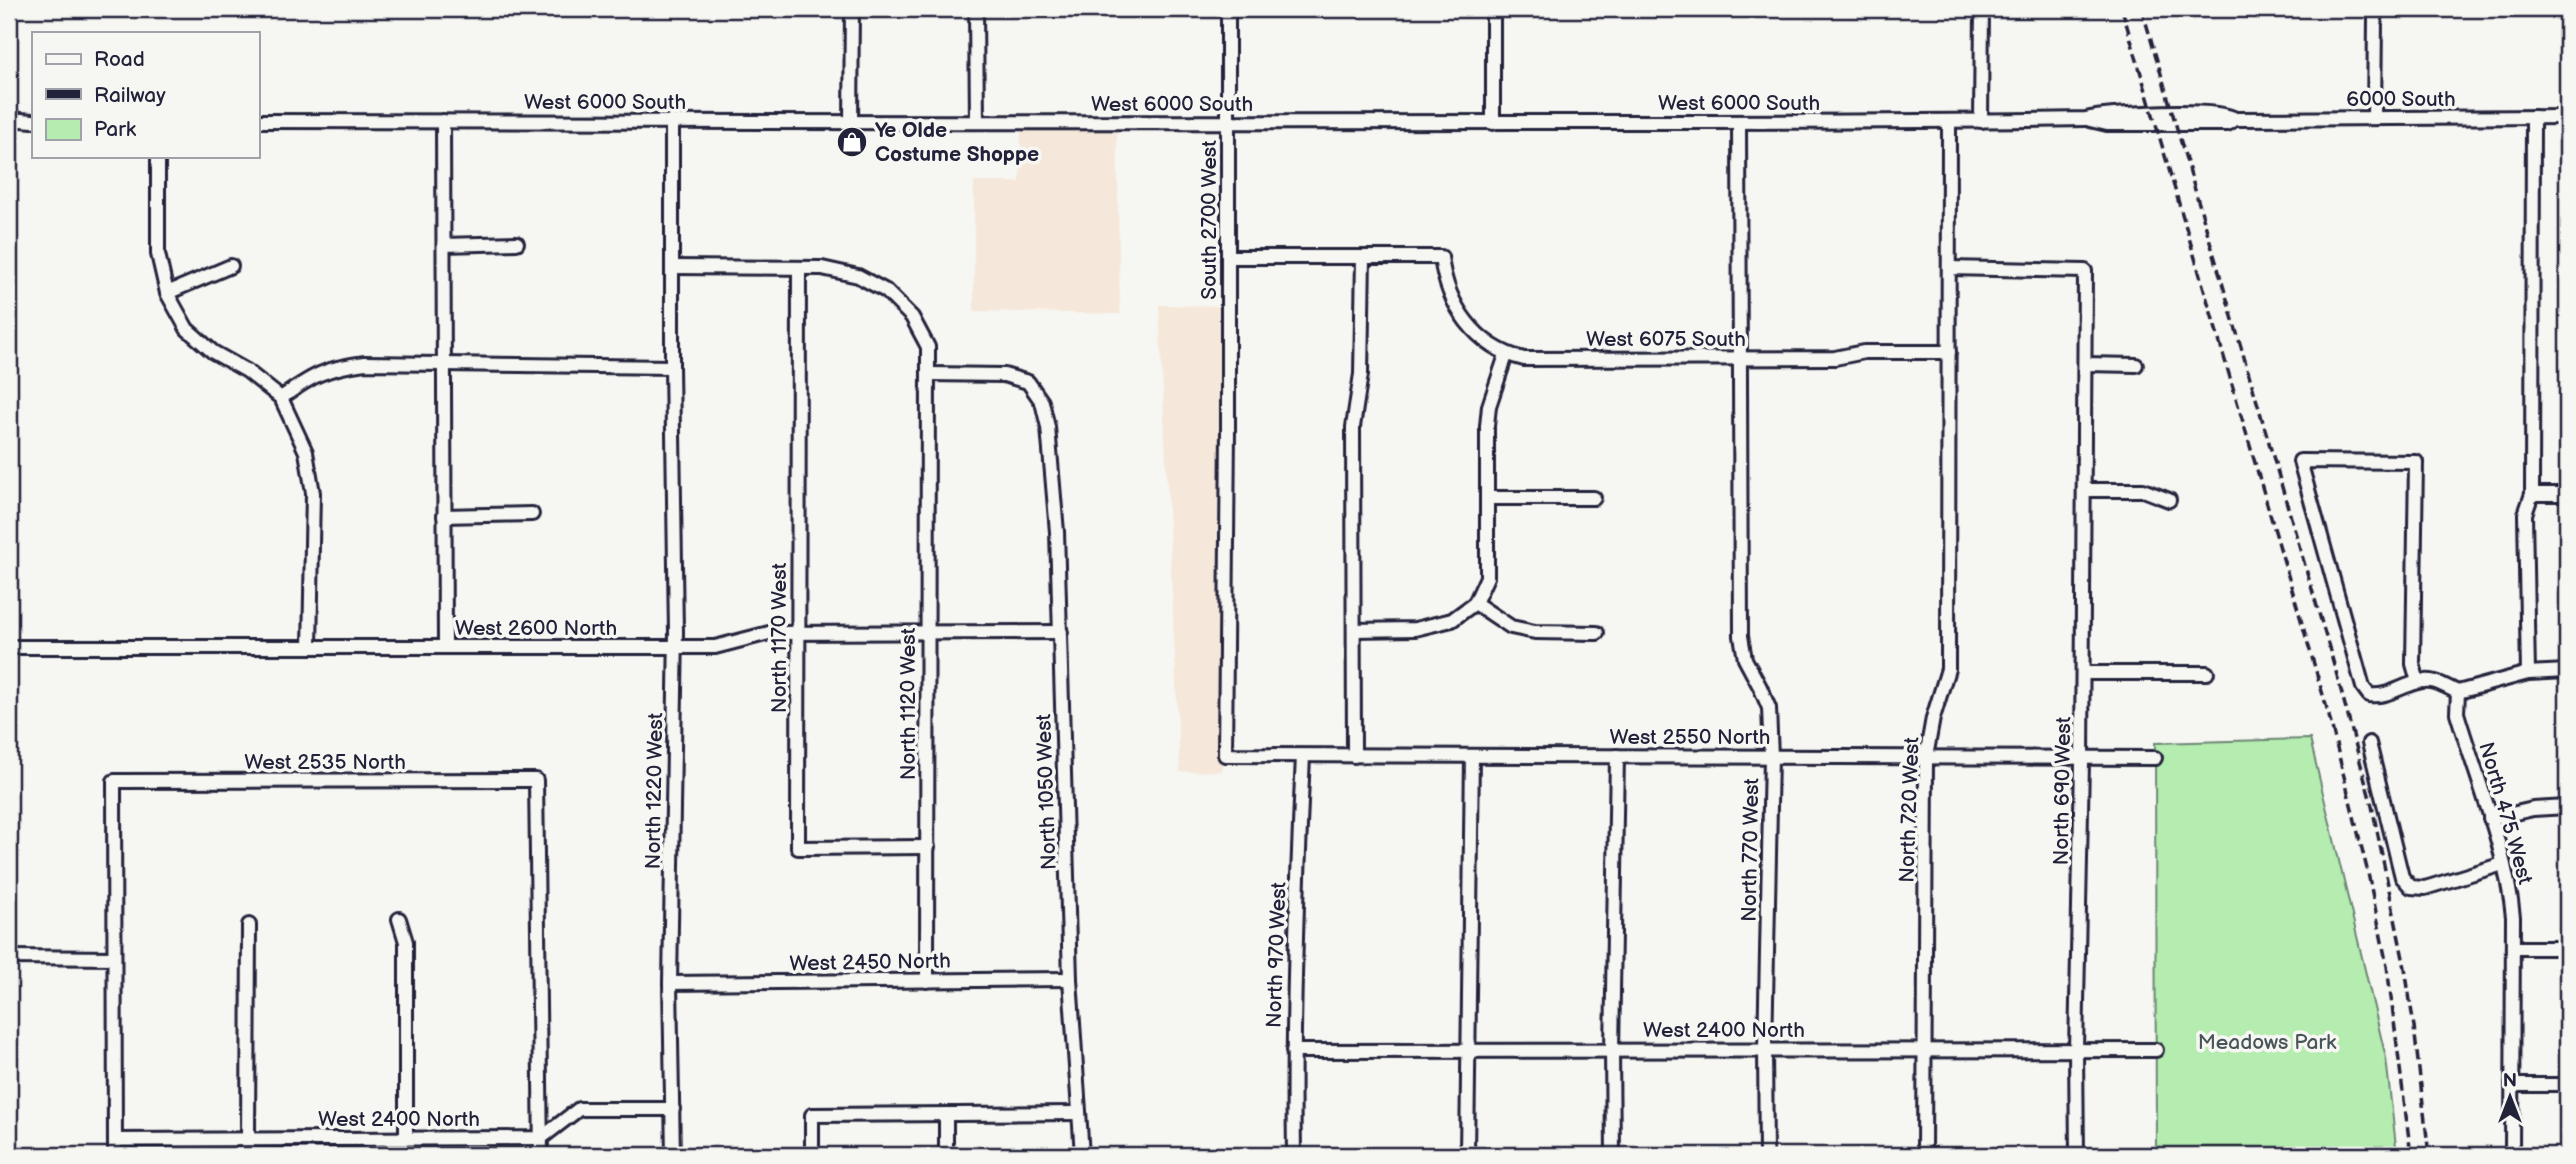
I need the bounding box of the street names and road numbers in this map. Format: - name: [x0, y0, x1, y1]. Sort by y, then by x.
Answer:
- street label: 6000 South: [2346, 87, 2456, 112]
- street label: West 6000 South: [524, 90, 686, 115]
- street label: West 6000 South: [1658, 91, 1820, 116]
- street label: West 6000 South: [1091, 92, 1253, 117]
- street label: South 2700 West: [1197, 140, 1222, 300]
- street label: West 6075 South: [1586, 327, 1746, 352]
- street label: North 1170 West: [767, 562, 792, 713]
- street label: West 2600 North: [455, 616, 617, 641]
- street label: North 1120 West: [896, 627, 921, 780]
- street label: North 1220 West: [641, 712, 668, 870]
- street label: North 1050 West: [1031, 713, 1062, 870]
- street label: North 690 West: [2049, 716, 2076, 866]
- street label: West 2550 North: [1610, 725, 1771, 750]
- street label: North 720 West: [1894, 736, 1925, 883]
- street label: North 475 West: [2473, 739, 2538, 888]
- street label: West 2535 North: [244, 750, 406, 775]
- street label: North 770 West: [1737, 777, 1764, 922]
- street label: North 970 West: [1261, 881, 1292, 1028]
- street label: West 2450 North: [789, 949, 951, 976]
- street label: West 2400 North: [1643, 1018, 1805, 1043]
- street label: West 2400 North: [318, 1107, 480, 1132]

